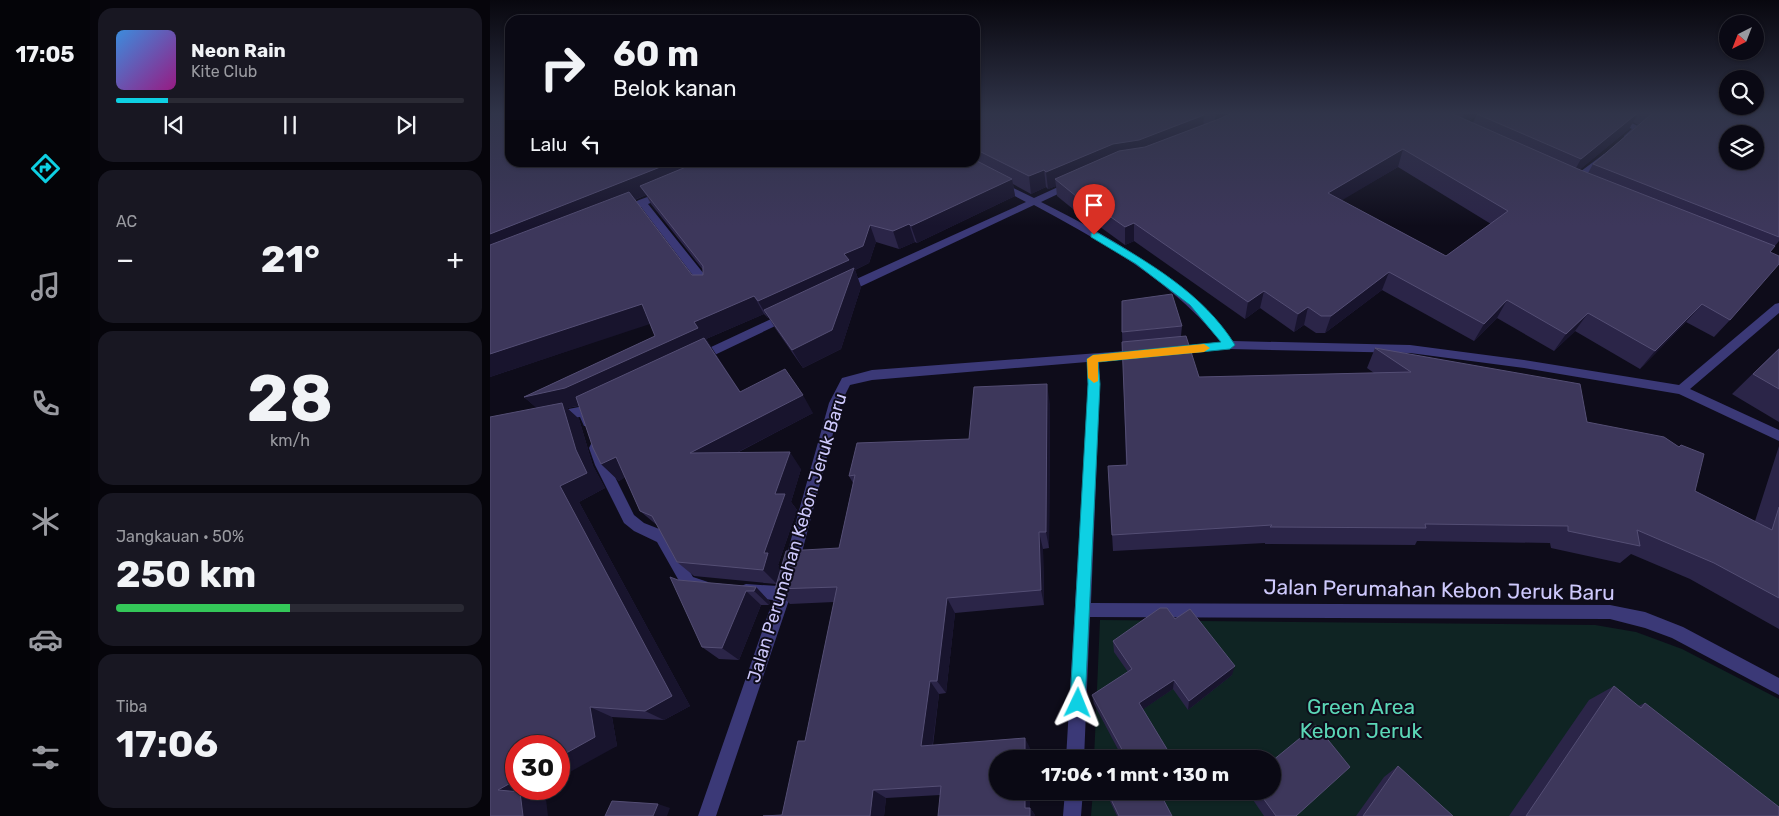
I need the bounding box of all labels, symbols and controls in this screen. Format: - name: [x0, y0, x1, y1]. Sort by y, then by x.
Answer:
- north arrow: [1719, 15, 1764, 60]
- map controls: [1719, 15, 1764, 170]
- text: 60 m: [613, 33, 699, 75]
- icon: right: [530, 35, 595, 100]
- text: Neon Rain: [191, 39, 286, 62]
- text: 17:05: [15, 41, 75, 68]
- text: Kite Club: [191, 62, 257, 81]
- button: search: [1719, 70, 1764, 115]
- text: Belok kanan: [613, 75, 737, 102]
- icon: previous: [160, 111, 188, 139]
- icon: pause: [276, 111, 304, 139]
- icon: next: [392, 111, 420, 139]
- button: layers: [1719, 125, 1764, 170]
- icon: left: [577, 130, 605, 158]
- text: Lalu: [530, 133, 567, 156]
- icon: directions: [28, 151, 63, 186]
- pin: [1073, 184, 1115, 235]
- icon: arrive: [1080, 191, 1108, 219]
- text: AC: [116, 212, 137, 231]
- text: 21°: [261, 236, 320, 282]
- text: −: [116, 243, 134, 276]
- text: +: [447, 243, 464, 276]
- icon: music: [28, 269, 63, 304]
- text: 28: [247, 360, 333, 437]
- icon: phone: [28, 386, 63, 421]
- street label: Jalan Perumahan Kebon Jeruk Baru: [742, 391, 852, 685]
- text: km/h: [270, 431, 310, 450]
- icon: climate: [28, 504, 63, 539]
- text: Jangkauan · 50%: [116, 527, 244, 546]
- text: 250 km: [116, 551, 256, 597]
- street label: Jalan Perumahan Kebon Jeruk Baru: [1263, 574, 1615, 605]
- icon: car: [28, 622, 63, 657]
- position arrow: [1051, 676, 1103, 728]
- park label: Green Area Kebon Jeruk: [1300, 694, 1423, 743]
- text: Tiba: [116, 697, 147, 716]
- text: 17:06: [116, 721, 218, 767]
- speed limit sign: 30: [505, 735, 570, 800]
- icon: filters: [28, 740, 63, 775]
- text: 17:06 · 1 mnt · 130 m: [1041, 763, 1229, 786]

